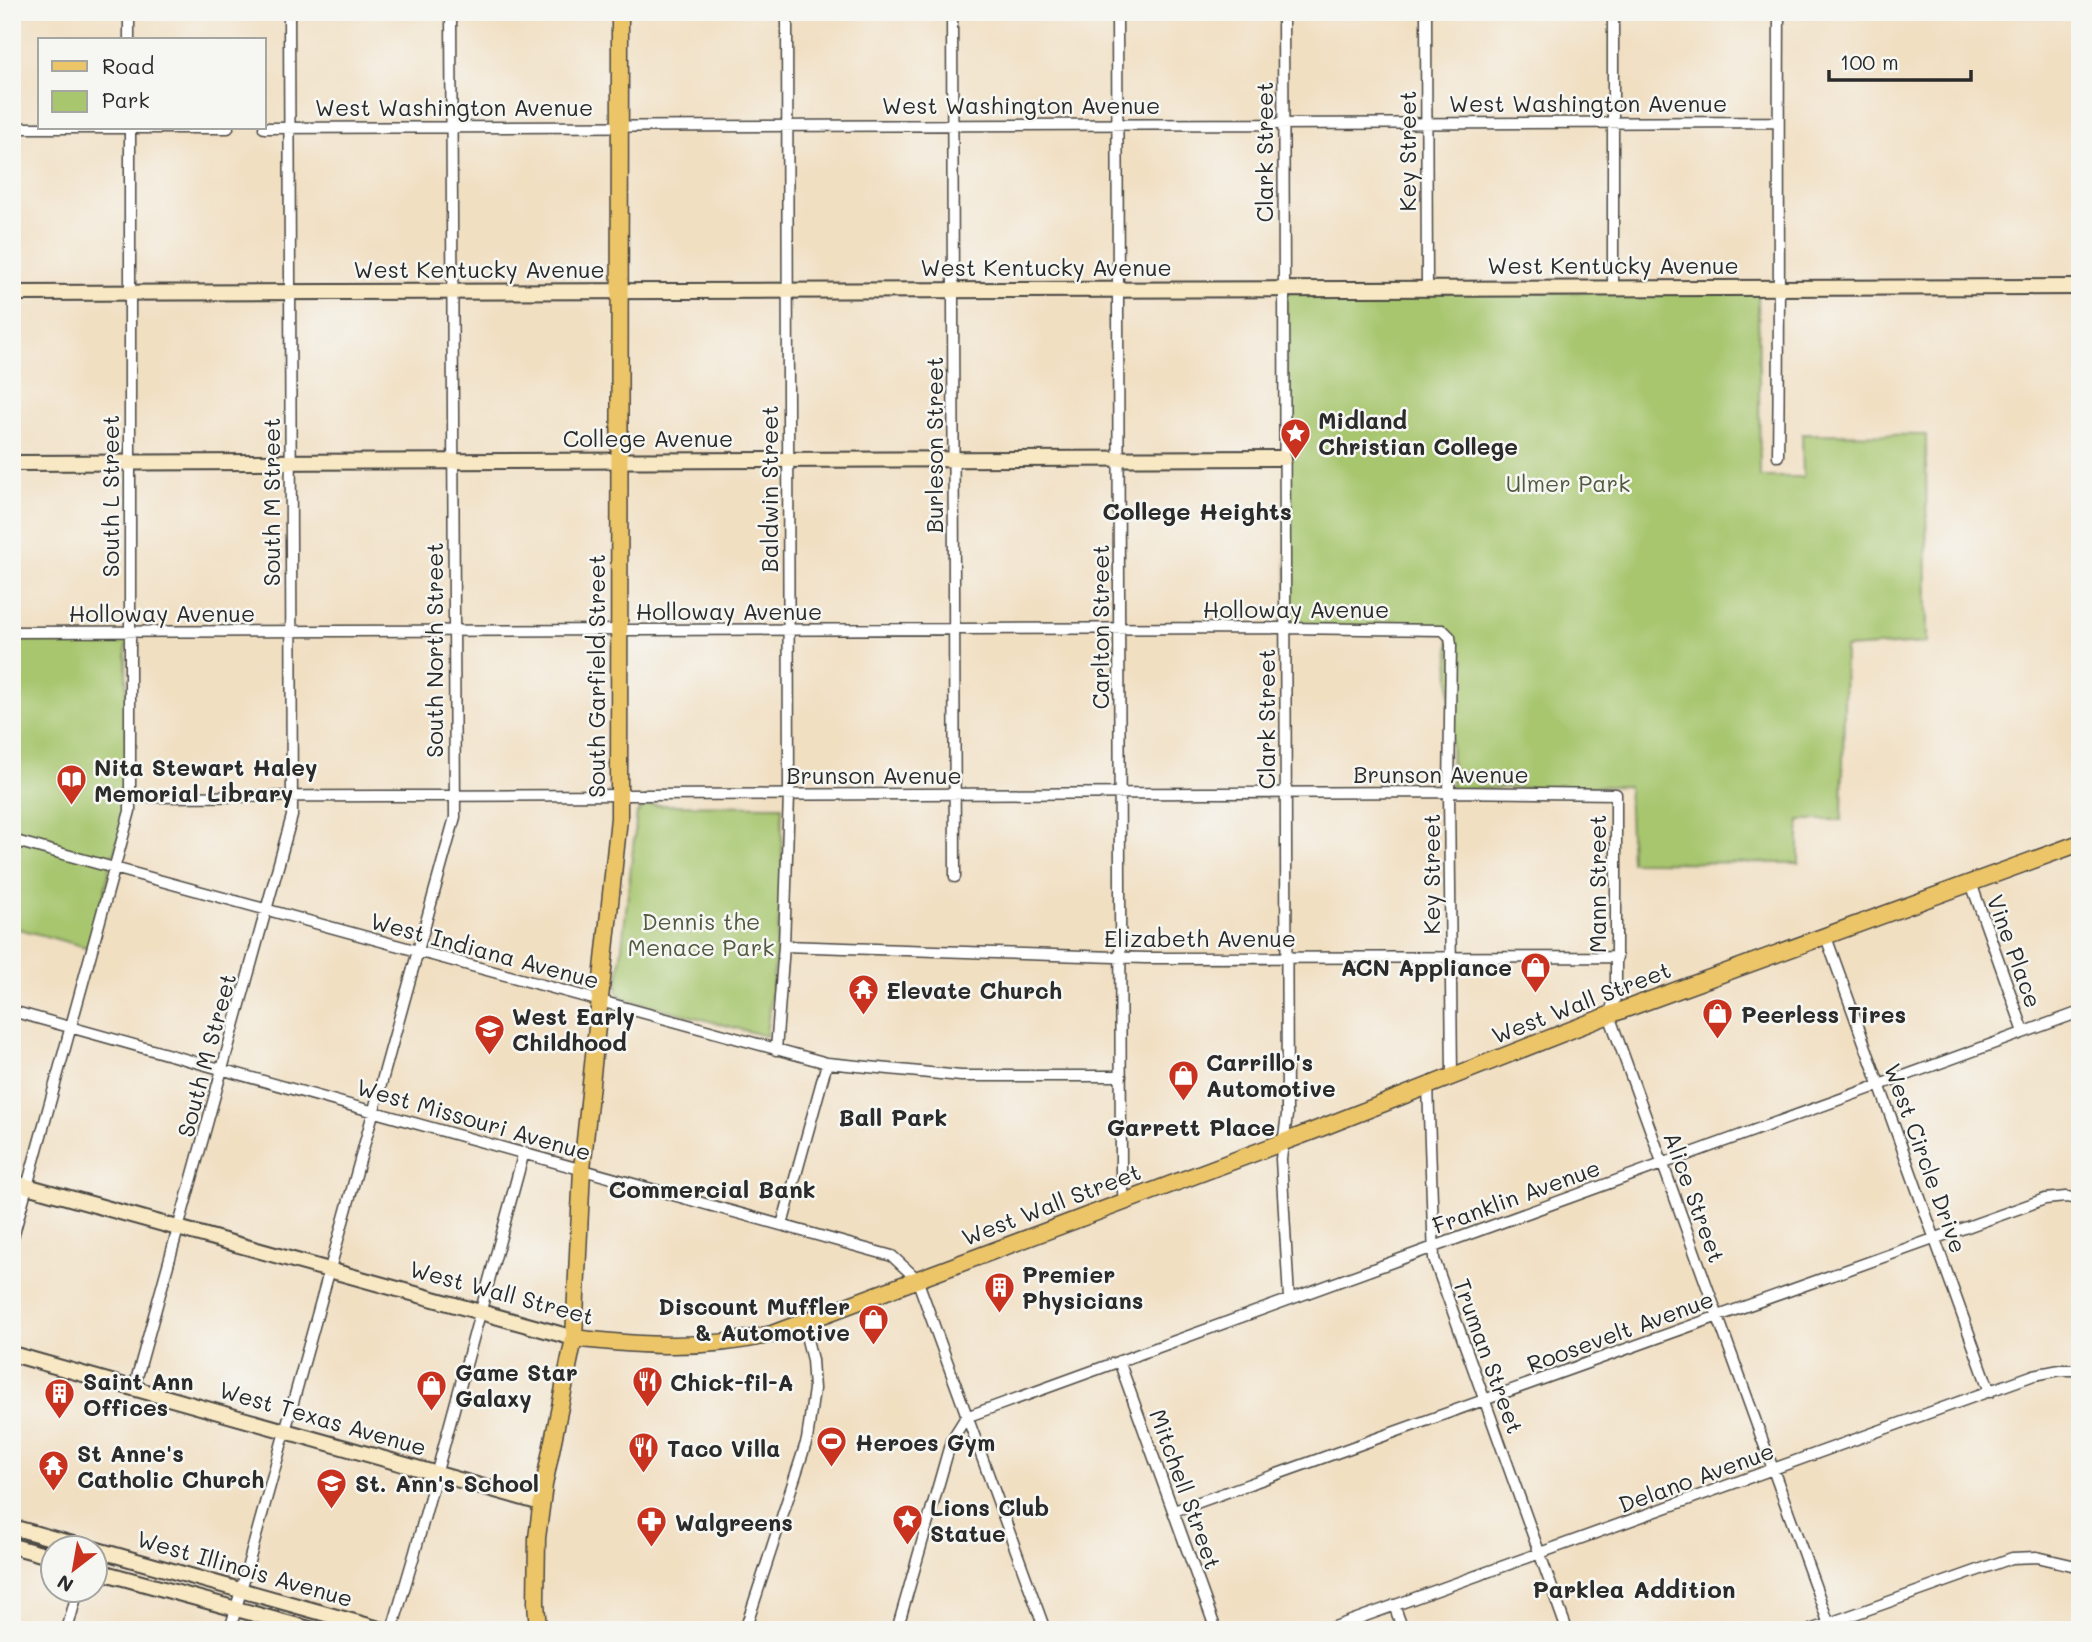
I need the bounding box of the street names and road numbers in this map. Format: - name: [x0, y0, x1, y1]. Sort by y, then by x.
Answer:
- street label: Clark Street: [1249, 82, 1279, 222]
- street label: West Washington Avenue: [1449, 88, 1727, 118]
- street label: West Washington Avenue: [882, 90, 1160, 120]
- street label: Key Street: [1392, 91, 1422, 211]
- street label: West Washington Avenue: [315, 92, 593, 122]
- street label: West Kentucky Avenue: [1487, 250, 1739, 280]
- street label: West Kentucky Avenue: [920, 252, 1172, 282]
- street label: West Kentucky Avenue: [353, 254, 605, 284]
- street label: Burleson Street: [919, 357, 949, 533]
- street label: Baldwin Street: [754, 405, 784, 573]
- street label: South L Street: [95, 415, 125, 577]
- street label: South M Street: [256, 418, 286, 586]
- street label: College Avenue: [563, 423, 733, 453]
- street label: South North Street: [419, 542, 449, 758]
- street label: Carlton Street: [1085, 544, 1115, 710]
- street label: South Garfield Street: [581, 554, 611, 798]
- street label: Holloway Avenue: [1203, 594, 1389, 624]
- street label: Holloway Avenue: [636, 596, 822, 626]
- street label: Holloway Avenue: [69, 598, 255, 628]
- street label: Clark Street: [1251, 649, 1281, 789]
- street label: Brunson Avenue: [1353, 759, 1529, 789]
- street label: Brunson Avenue: [786, 760, 962, 790]
- street label: Key Street: [1416, 814, 1446, 934]
- street label: Mann Street: [1582, 815, 1612, 953]
- street label: Vine Place: [1981, 890, 2049, 1012]
- street label: West Indiana Avenue: [367, 905, 603, 995]
- street label: Elizabeth Avenue: [1104, 923, 1296, 953]
- street label: West Wall Street: [1487, 954, 1675, 1050]
- street label: South M Street: [170, 970, 242, 1140]
- street label: West Circle Drive: [1878, 1059, 1974, 1257]
- street label: West Missouri Avenue: [353, 1071, 595, 1167]
- street label: Alice Street: [1657, 1127, 1733, 1267]
- street label: Franklin Avenue: [1428, 1152, 1604, 1240]
- street label: West Wall Street: [957, 1156, 1145, 1252]
- street label: West Wall Street: [406, 1253, 598, 1331]
- street label: Truman Street: [1447, 1274, 1531, 1438]
- street label: Roosevelt Avenue: [1522, 1283, 1718, 1379]
- street label: West Texas Avenue: [216, 1374, 430, 1462]
- street label: Mitchell Street: [1143, 1405, 1229, 1573]
- street label: Delano Avenue: [1614, 1435, 1778, 1519]
- street label: West Illinois Avenue: [134, 1523, 356, 1613]

